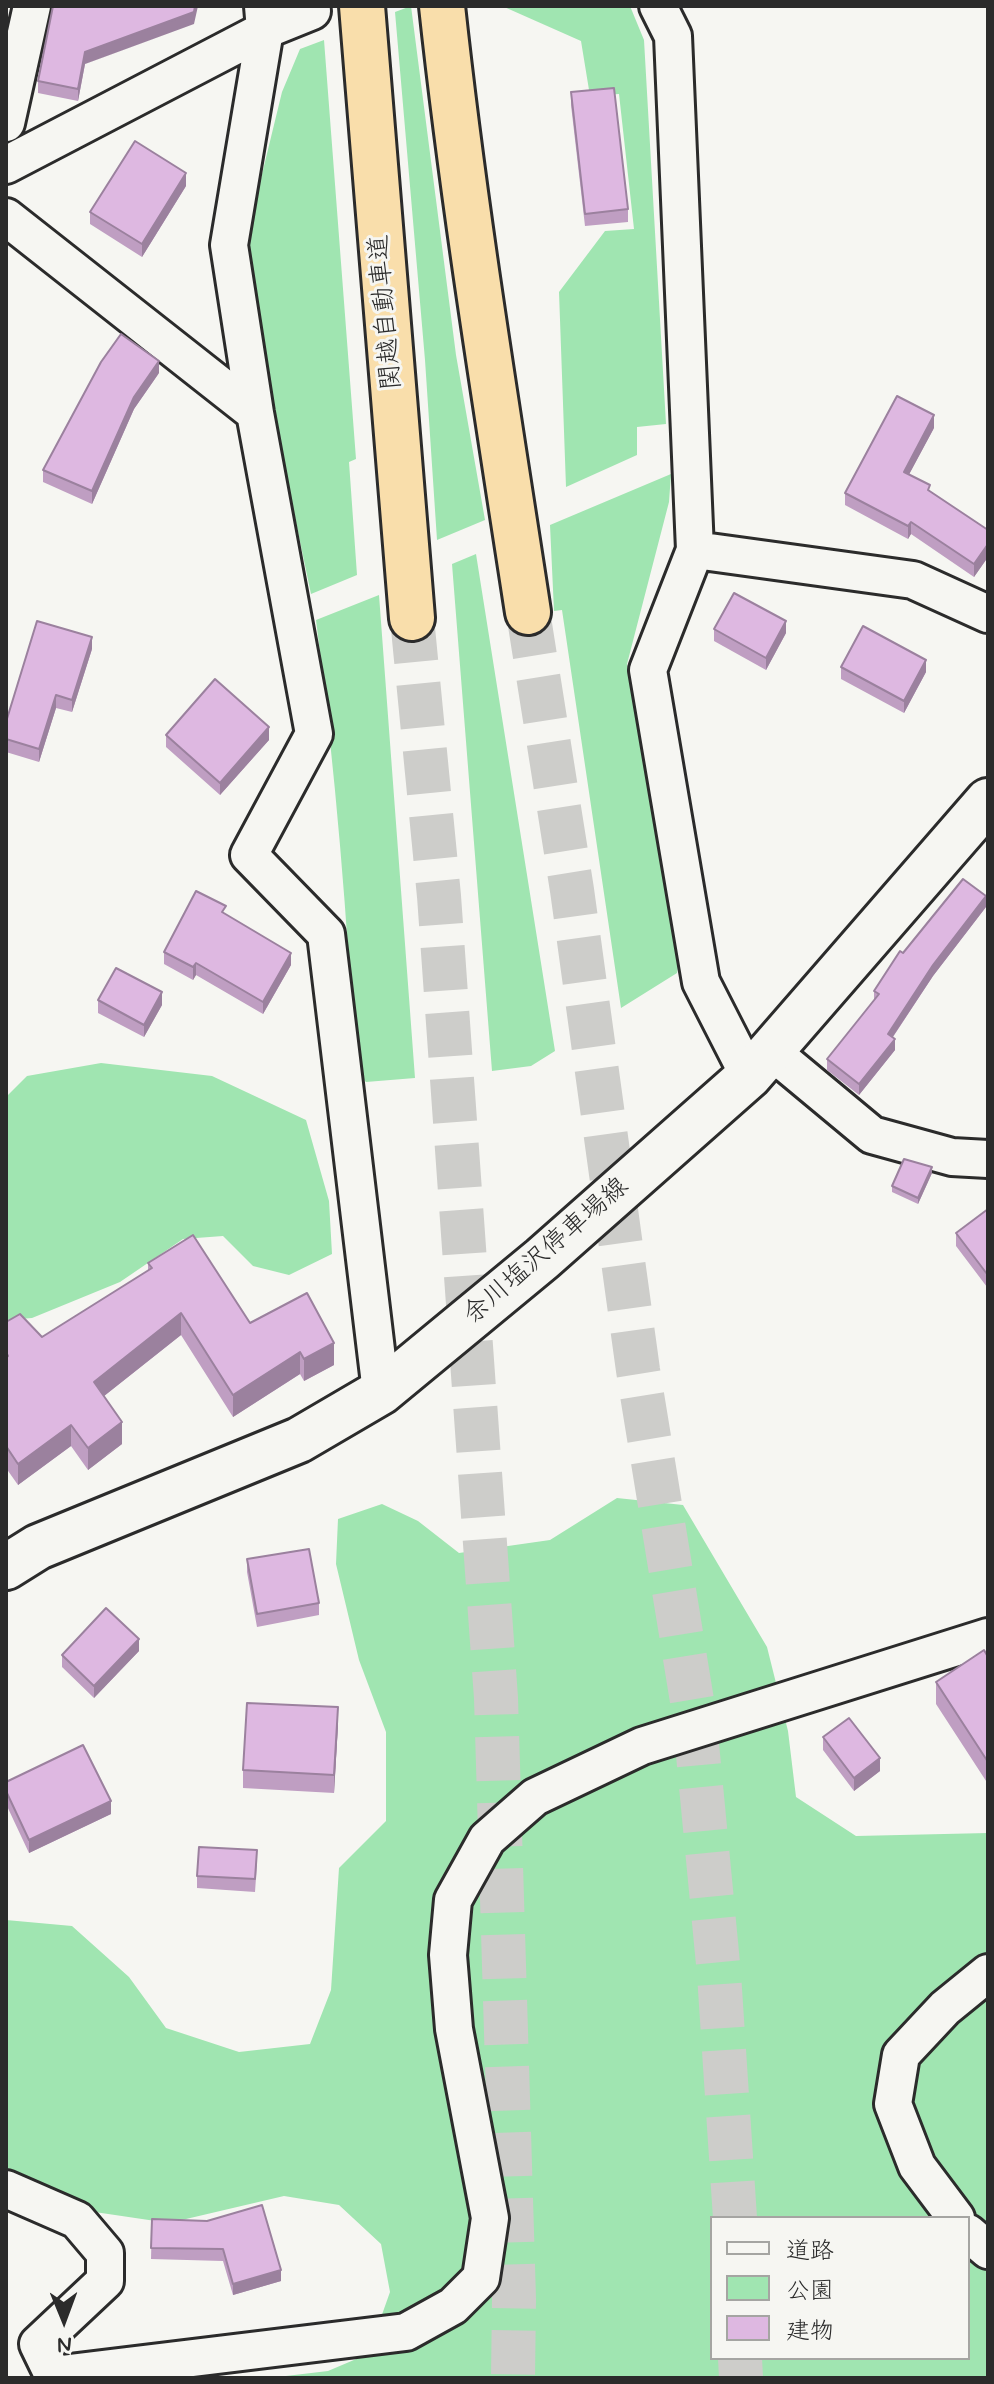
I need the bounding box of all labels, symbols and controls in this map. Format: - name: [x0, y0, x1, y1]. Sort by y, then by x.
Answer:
- street label: 関越自動車道: [365, 233, 409, 391]
- street label: 余川塩沢停車場線: [458, 1172, 636, 1332]
- legend: [710, 2216, 970, 2360]
- text: 道路: [786, 2236, 834, 2267]
- text: 公園: [786, 2276, 834, 2307]
- north arrow: [24, 2280, 104, 2360]
- text: 建物: [786, 2316, 834, 2347]
- text: N: [57, 2330, 72, 2358]

